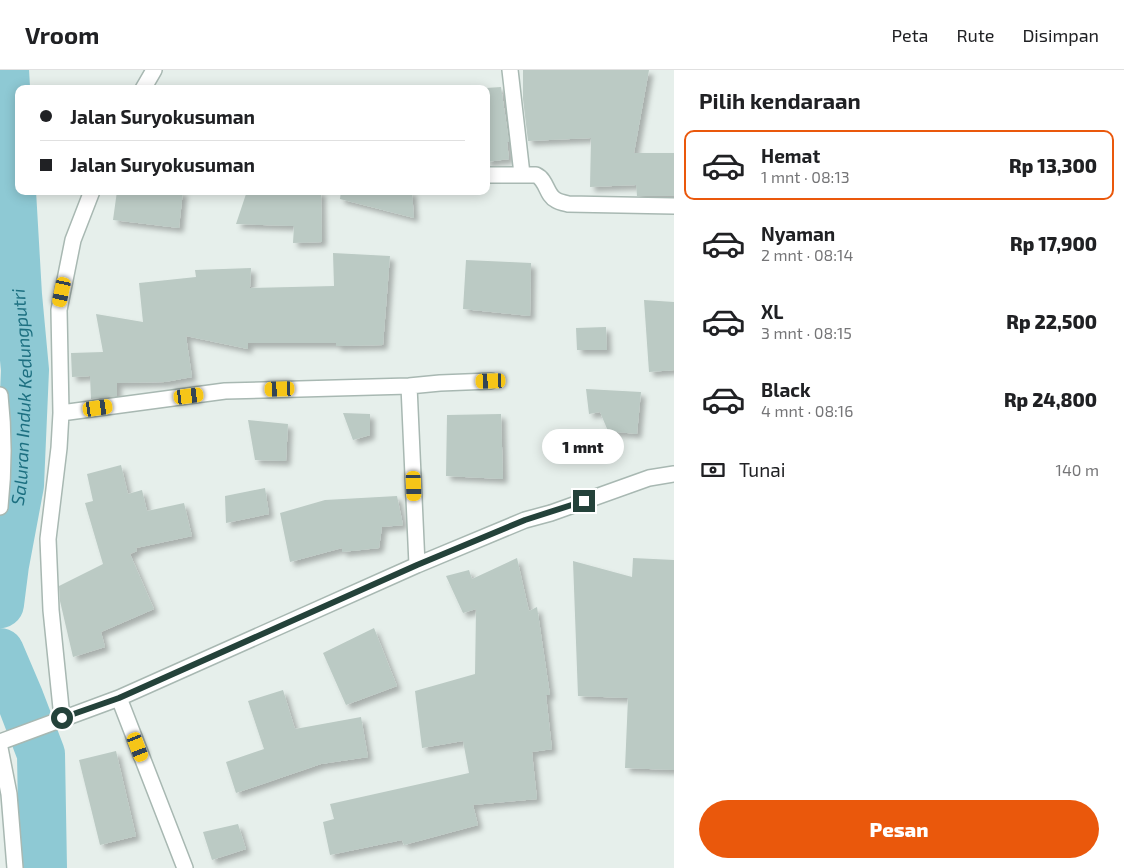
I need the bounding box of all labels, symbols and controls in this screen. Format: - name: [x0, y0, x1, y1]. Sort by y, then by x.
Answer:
- text: Vroom: [25, 20, 99, 49]
- text: Peta: [892, 24, 929, 46]
- text: Rute: [957, 24, 994, 46]
- text: Disimpan: [1022, 24, 1099, 46]
- text: Pilih kendaraan: [699, 87, 861, 113]
- text: Jalan Suryokusuman: [70, 105, 255, 128]
- icon: car: [701, 143, 746, 188]
- text: Hemat: [761, 144, 820, 167]
- text: Jalan Suryokusuman: [70, 153, 255, 176]
- text: Rp 13,300: [1009, 154, 1097, 177]
- text: 1 mnt · 08:13: [761, 167, 850, 186]
- icon: car: [701, 221, 746, 266]
- text: Nyaman: [761, 222, 835, 245]
- text: Rp 17,900: [1010, 232, 1097, 255]
- text: 2 mnt · 08:14: [761, 245, 853, 264]
- car: [51, 276, 72, 308]
- water label: Saluran Induk Kedungputri: [5, 287, 36, 507]
- icon: car: [701, 299, 746, 344]
- text: XL: [761, 300, 783, 323]
- text: Rp 22,500: [1006, 310, 1097, 333]
- text: 3 mnt · 08:15: [761, 323, 852, 342]
- car: [475, 373, 506, 389]
- icon: car: [701, 377, 746, 422]
- text: Black: [761, 378, 811, 401]
- car: [264, 381, 295, 397]
- car: [173, 387, 204, 405]
- text: Rp 24,800: [1004, 388, 1097, 411]
- car: [82, 398, 113, 418]
- text: 4 mnt · 08:16: [761, 401, 853, 420]
- callout: 1 mnt: [543, 428, 625, 464]
- text: 1 mnt: [562, 437, 604, 456]
- icon: cash: [699, 456, 727, 484]
- text: Tunai: [739, 458, 785, 481]
- text: 140 m: [1056, 460, 1099, 479]
- car: [405, 471, 422, 501]
- route end: [573, 490, 595, 512]
- route start: [51, 707, 73, 729]
- car: [125, 730, 150, 764]
- button: Pesan: [699, 800, 1099, 858]

